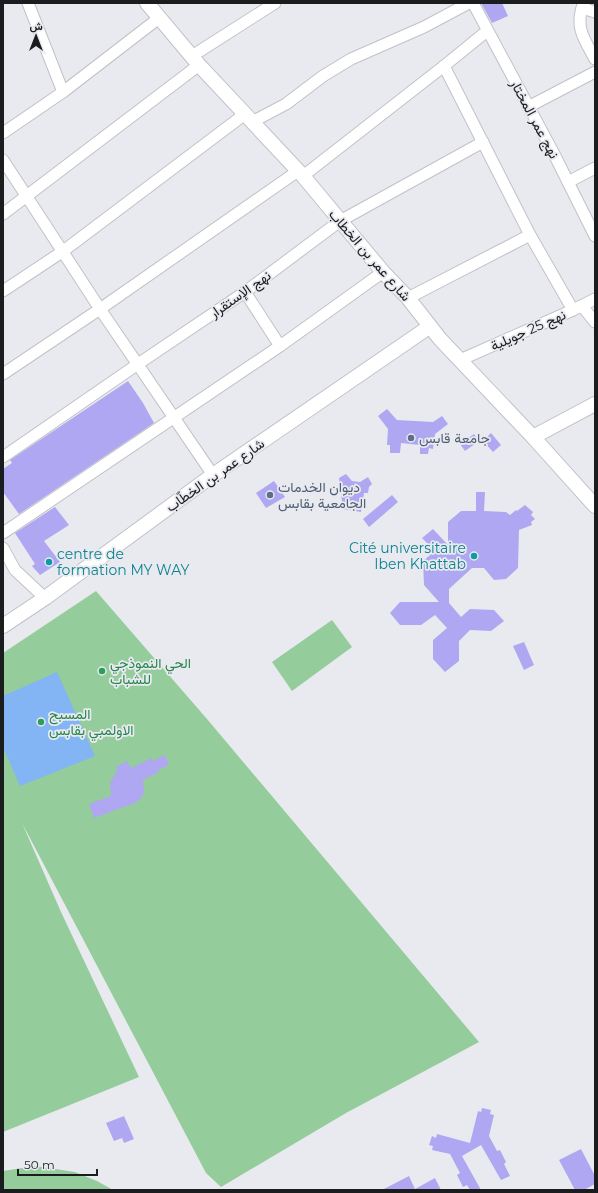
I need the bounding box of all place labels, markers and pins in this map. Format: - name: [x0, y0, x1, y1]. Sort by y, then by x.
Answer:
- place label: جامعة قابس: [419, 429, 490, 447]
- marker: جامعة قابس: [406, 433, 416, 443]
- place label: ديوان الخدمات الجامعية بقابس: [278, 478, 366, 512]
- marker: ديوان الخدمات الجامعية بقابس: [265, 490, 275, 500]
- place label: Cité universitaire Iben Khattab: [349, 539, 466, 573]
- place label: centre de formation MY WAY: [57, 545, 190, 579]
- marker: Cité universitaire Iben Khattab: [469, 551, 479, 561]
- marker: centre de formation MY WAY: [44, 557, 54, 567]
- place label: الحي النموذجي للشباب: [110, 654, 191, 688]
- marker: الحي النموذجي للشباب: [97, 666, 107, 676]
- place label: المسبح الاولمبي بقابس: [49, 705, 134, 742]
- marker: المسبح الاولمبي بقابس: [36, 717, 46, 727]

